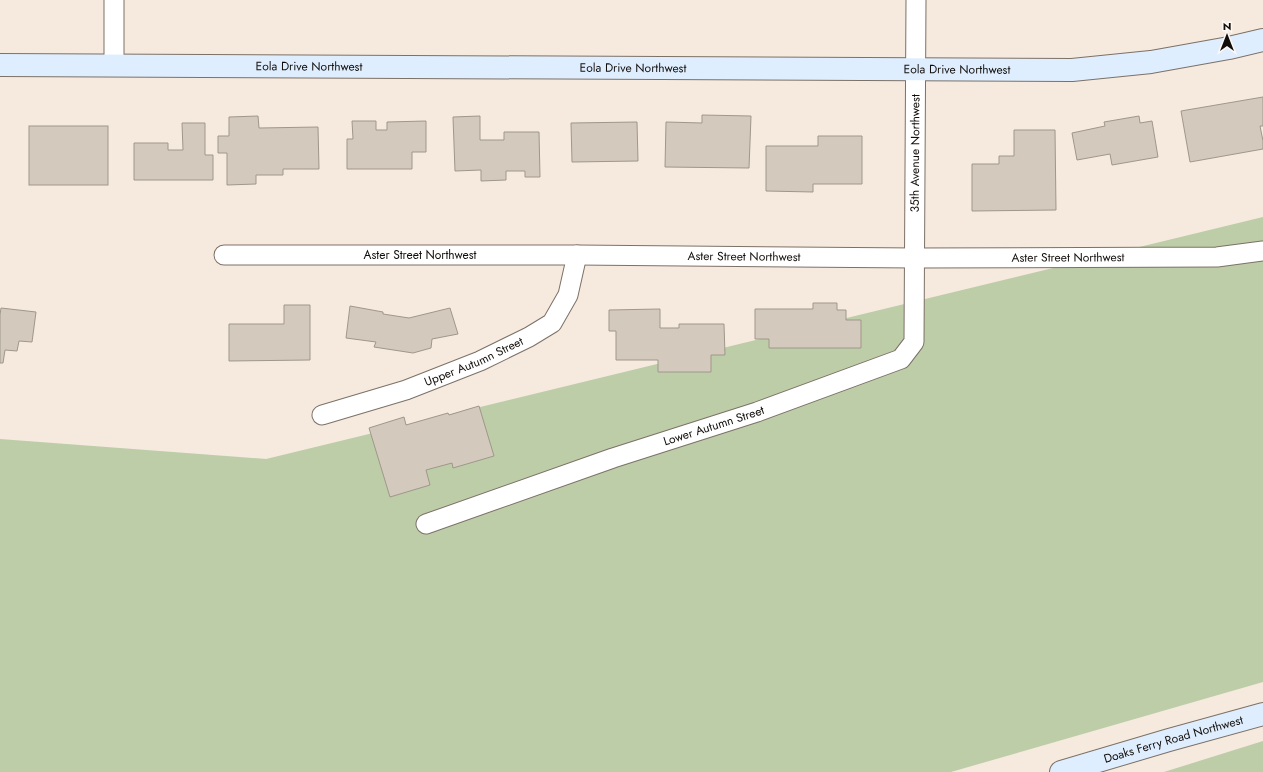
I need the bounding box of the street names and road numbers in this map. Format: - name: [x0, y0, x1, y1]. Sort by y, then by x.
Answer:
- street label: Eola Drive Northwest: [256, 57, 362, 76]
- street label: Eola Drive Northwest: [580, 59, 686, 77]
- street label: Eola Drive Northwest: [904, 60, 1010, 79]
- street label: 35th Avenue Northwest: [906, 94, 924, 212]
- street label: Aster Street Northwest: [364, 246, 477, 264]
- street label: Aster Street Northwest: [687, 247, 801, 266]
- street label: Aster Street Northwest: [1012, 248, 1125, 267]
- street label: Upper Autumn Street: [422, 332, 526, 391]
- street label: Lower Autumn Street: [661, 401, 767, 450]
- street label: Doaks Ferry Road Northwest: [1102, 711, 1245, 768]

